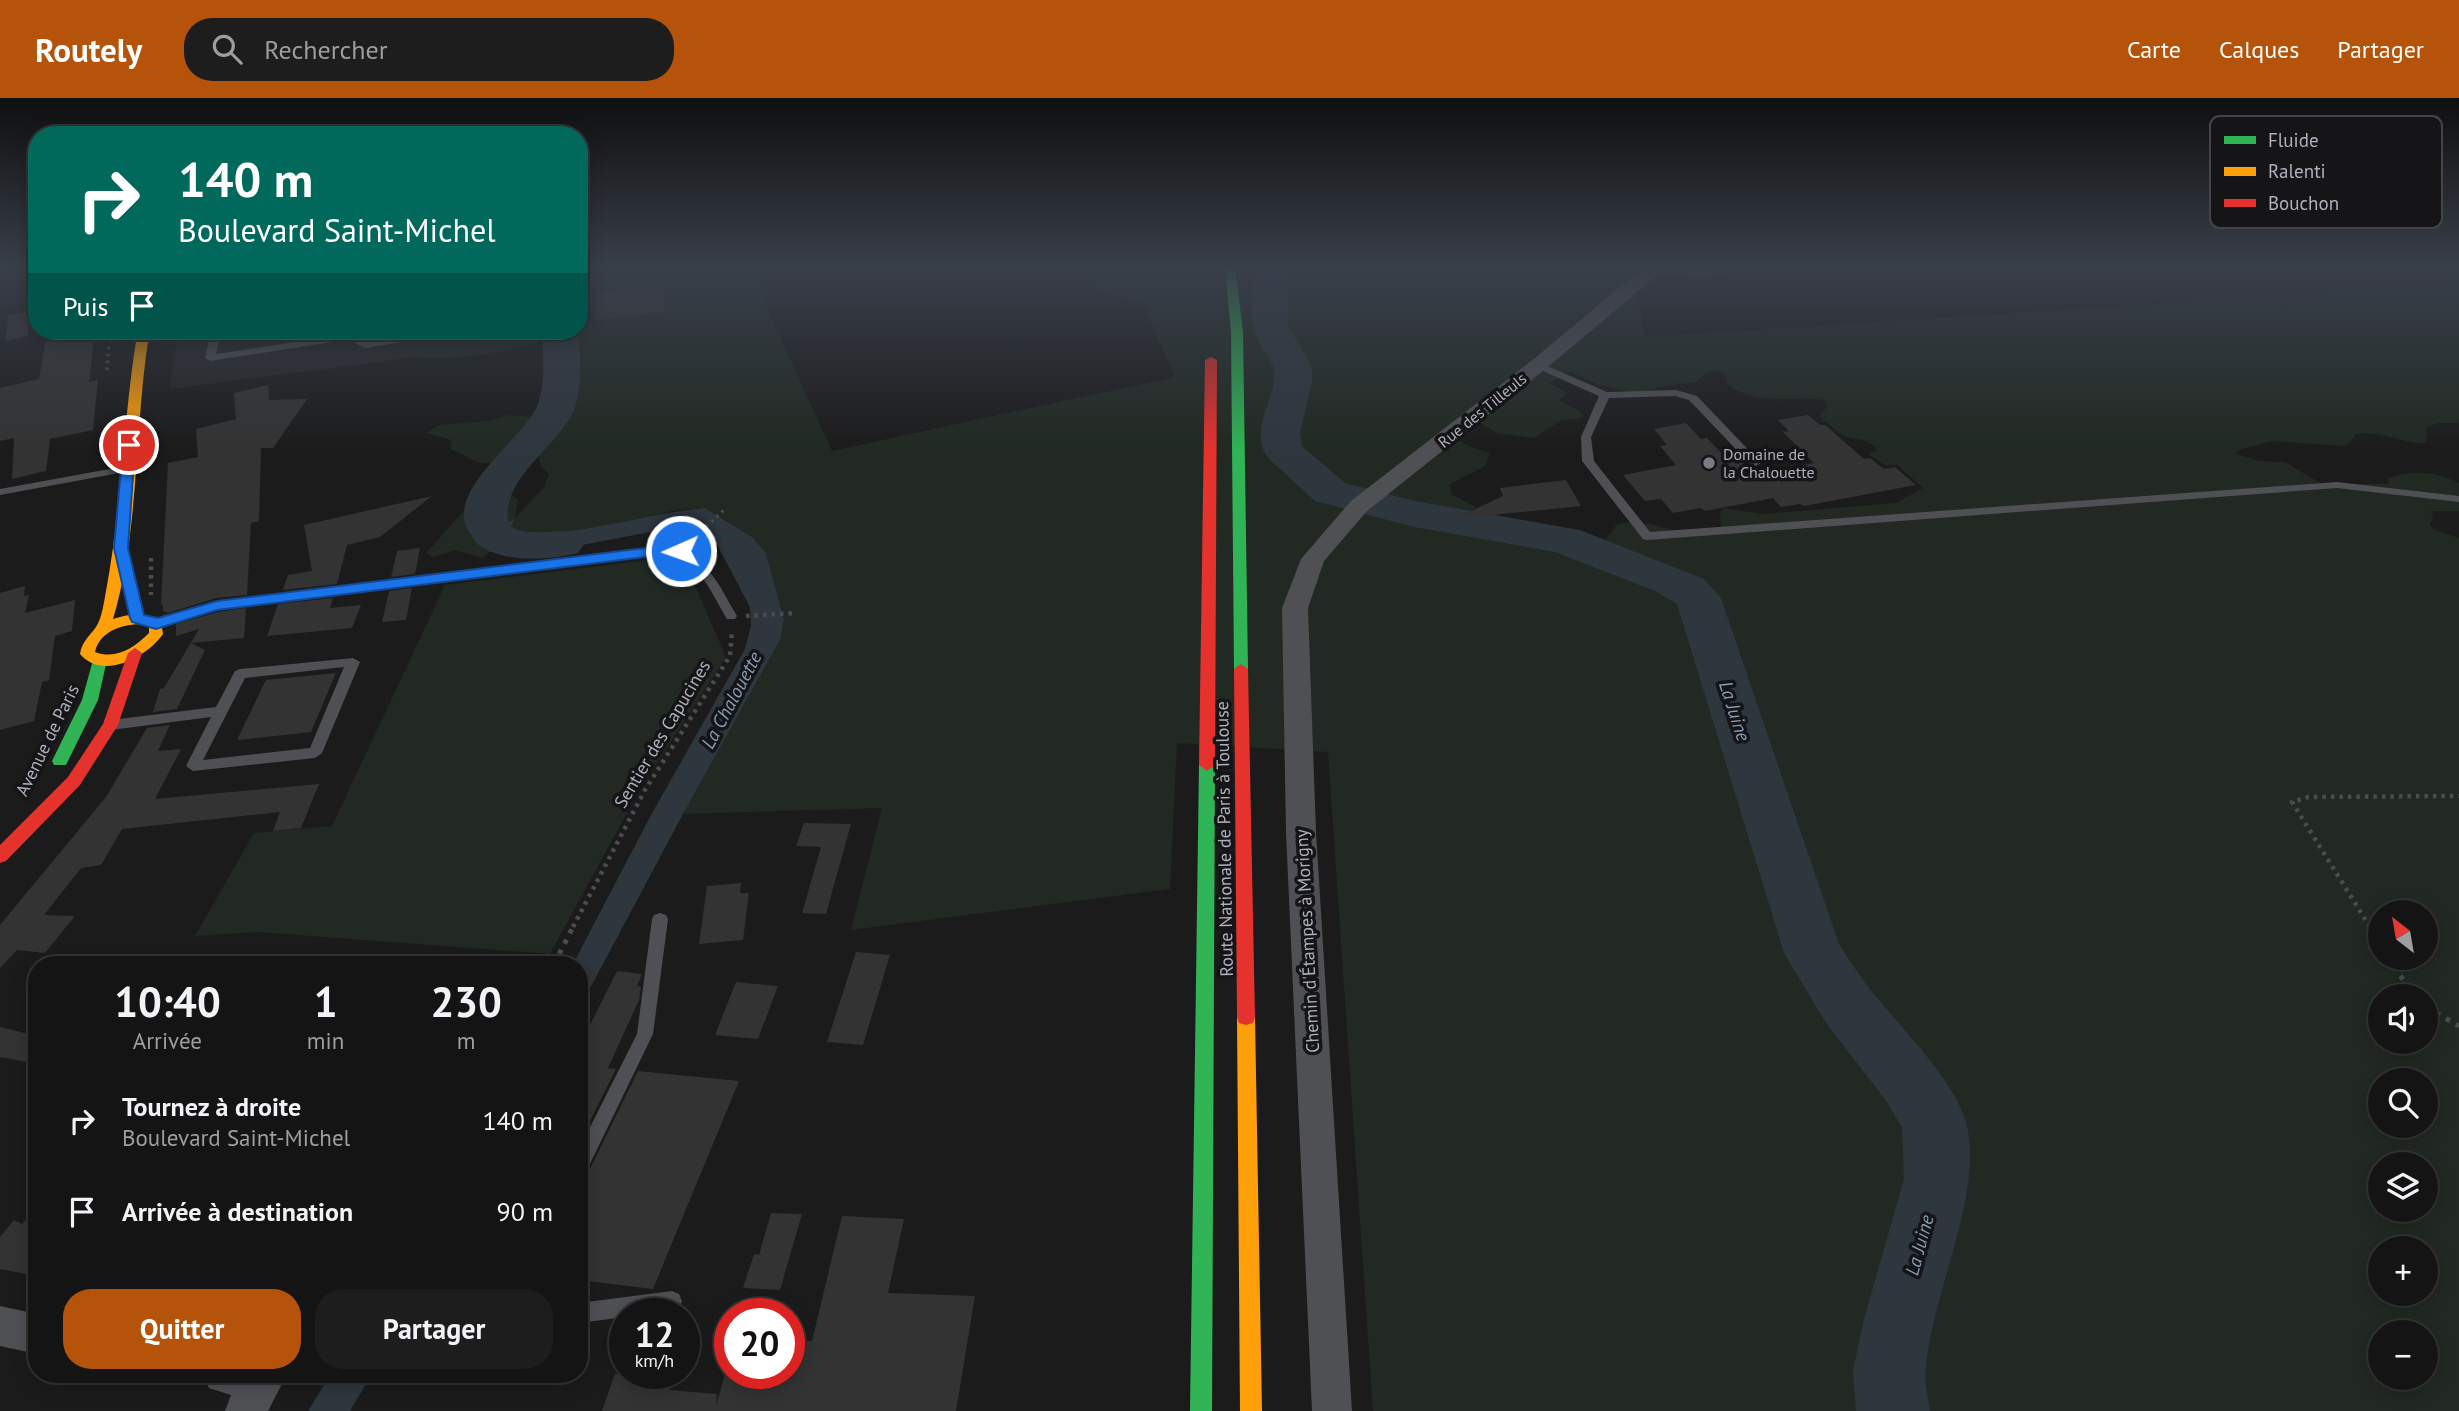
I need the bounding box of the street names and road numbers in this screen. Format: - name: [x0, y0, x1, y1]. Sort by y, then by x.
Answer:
- street label: Rue des Tilleuls: [1434, 368, 1531, 452]
- street label: Sentier des Capucines: [609, 656, 715, 812]
- street label: Avenue de Paris: [10, 680, 84, 800]
- street label: Route Nationale de Paris à Toulouse: [1210, 701, 1238, 977]
- street label: Chemin d'Étampes à Morigny: [1290, 828, 1324, 1053]

